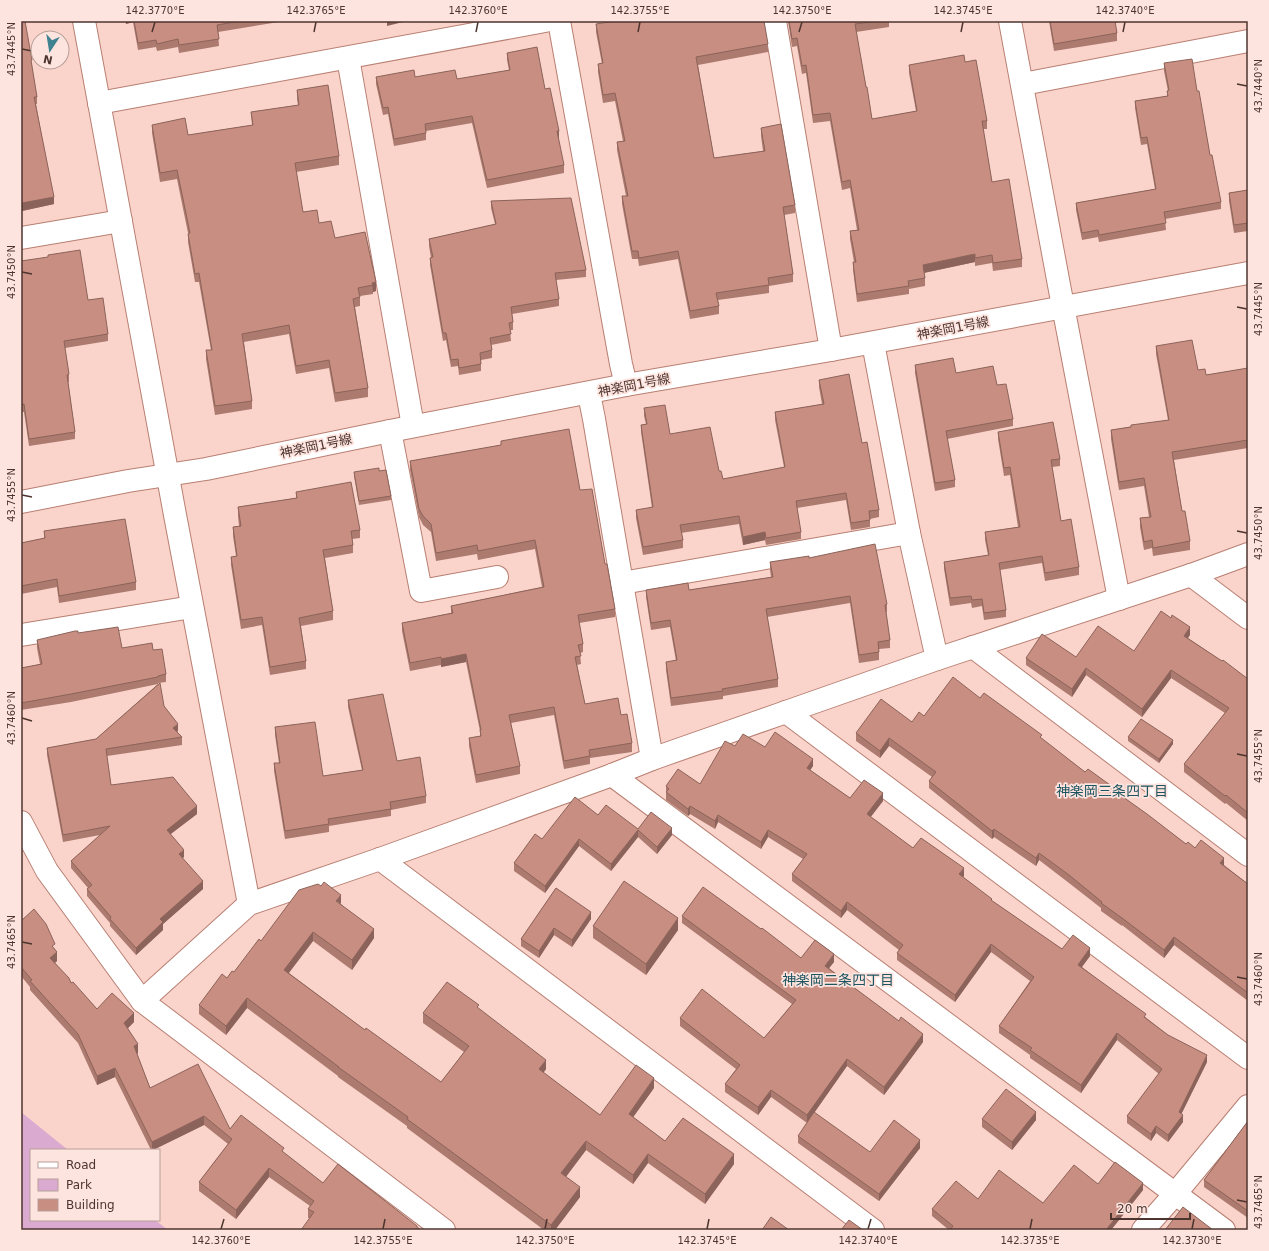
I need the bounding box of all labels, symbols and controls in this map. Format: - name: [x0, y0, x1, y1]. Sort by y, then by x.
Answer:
- text: 142.3770°E: [125, 5, 185, 16]
- text: 142.3765°E: [286, 5, 346, 16]
- text: 142.3760°E: [448, 5, 508, 16]
- text: 142.3755°E: [610, 5, 670, 16]
- text: 142.3750°E: [772, 5, 832, 16]
- text: 142.3745°E: [933, 5, 993, 16]
- text: 142.3740°E: [1095, 5, 1155, 16]
- text: 43.7445°N: [6, 22, 17, 76]
- north arrow: [30, 30, 70, 70]
- text: N: [42, 52, 54, 67]
- text: 43.7440°N: [1253, 59, 1264, 113]
- text: 43.7450°N: [6, 245, 17, 299]
- text: 43.7445°N: [1253, 282, 1264, 336]
- street label: 神楽岡1号線: [916, 314, 990, 342]
- street label: 神楽岡1号線: [597, 371, 671, 399]
- street label: 神楽岡1号線: [279, 431, 353, 461]
- text: 43.7455°N: [6, 468, 17, 522]
- text: 43.7450°N: [1253, 506, 1264, 560]
- text: 43.7460°N: [6, 691, 17, 745]
- text: 43.7455°N: [1253, 729, 1264, 783]
- district label: 神楽岡三条四丁目: [1056, 783, 1168, 799]
- text: 43.7465°N: [6, 915, 17, 969]
- text: 43.7460°N: [1253, 952, 1264, 1006]
- district label: 神楽岡二条四丁目: [782, 972, 894, 988]
- legend: [30, 1149, 160, 1221]
- text: Road: [66, 1158, 96, 1172]
- text: 43.7465°N: [1253, 1175, 1264, 1229]
- text: Park: [66, 1178, 92, 1192]
- scale bar: [1111, 1195, 1190, 1221]
- text: Building: [66, 1198, 115, 1212]
- text: 20 m: [1117, 1202, 1148, 1216]
- text: 142.3760°E: [191, 1235, 251, 1246]
- text: 142.3755°E: [353, 1235, 413, 1246]
- text: 142.3750°E: [515, 1235, 575, 1246]
- text: 142.3745°E: [677, 1235, 737, 1246]
- text: 142.3740°E: [838, 1235, 898, 1246]
- text: 142.3735°E: [1000, 1235, 1060, 1246]
- text: 142.3730°E: [1162, 1235, 1222, 1246]

